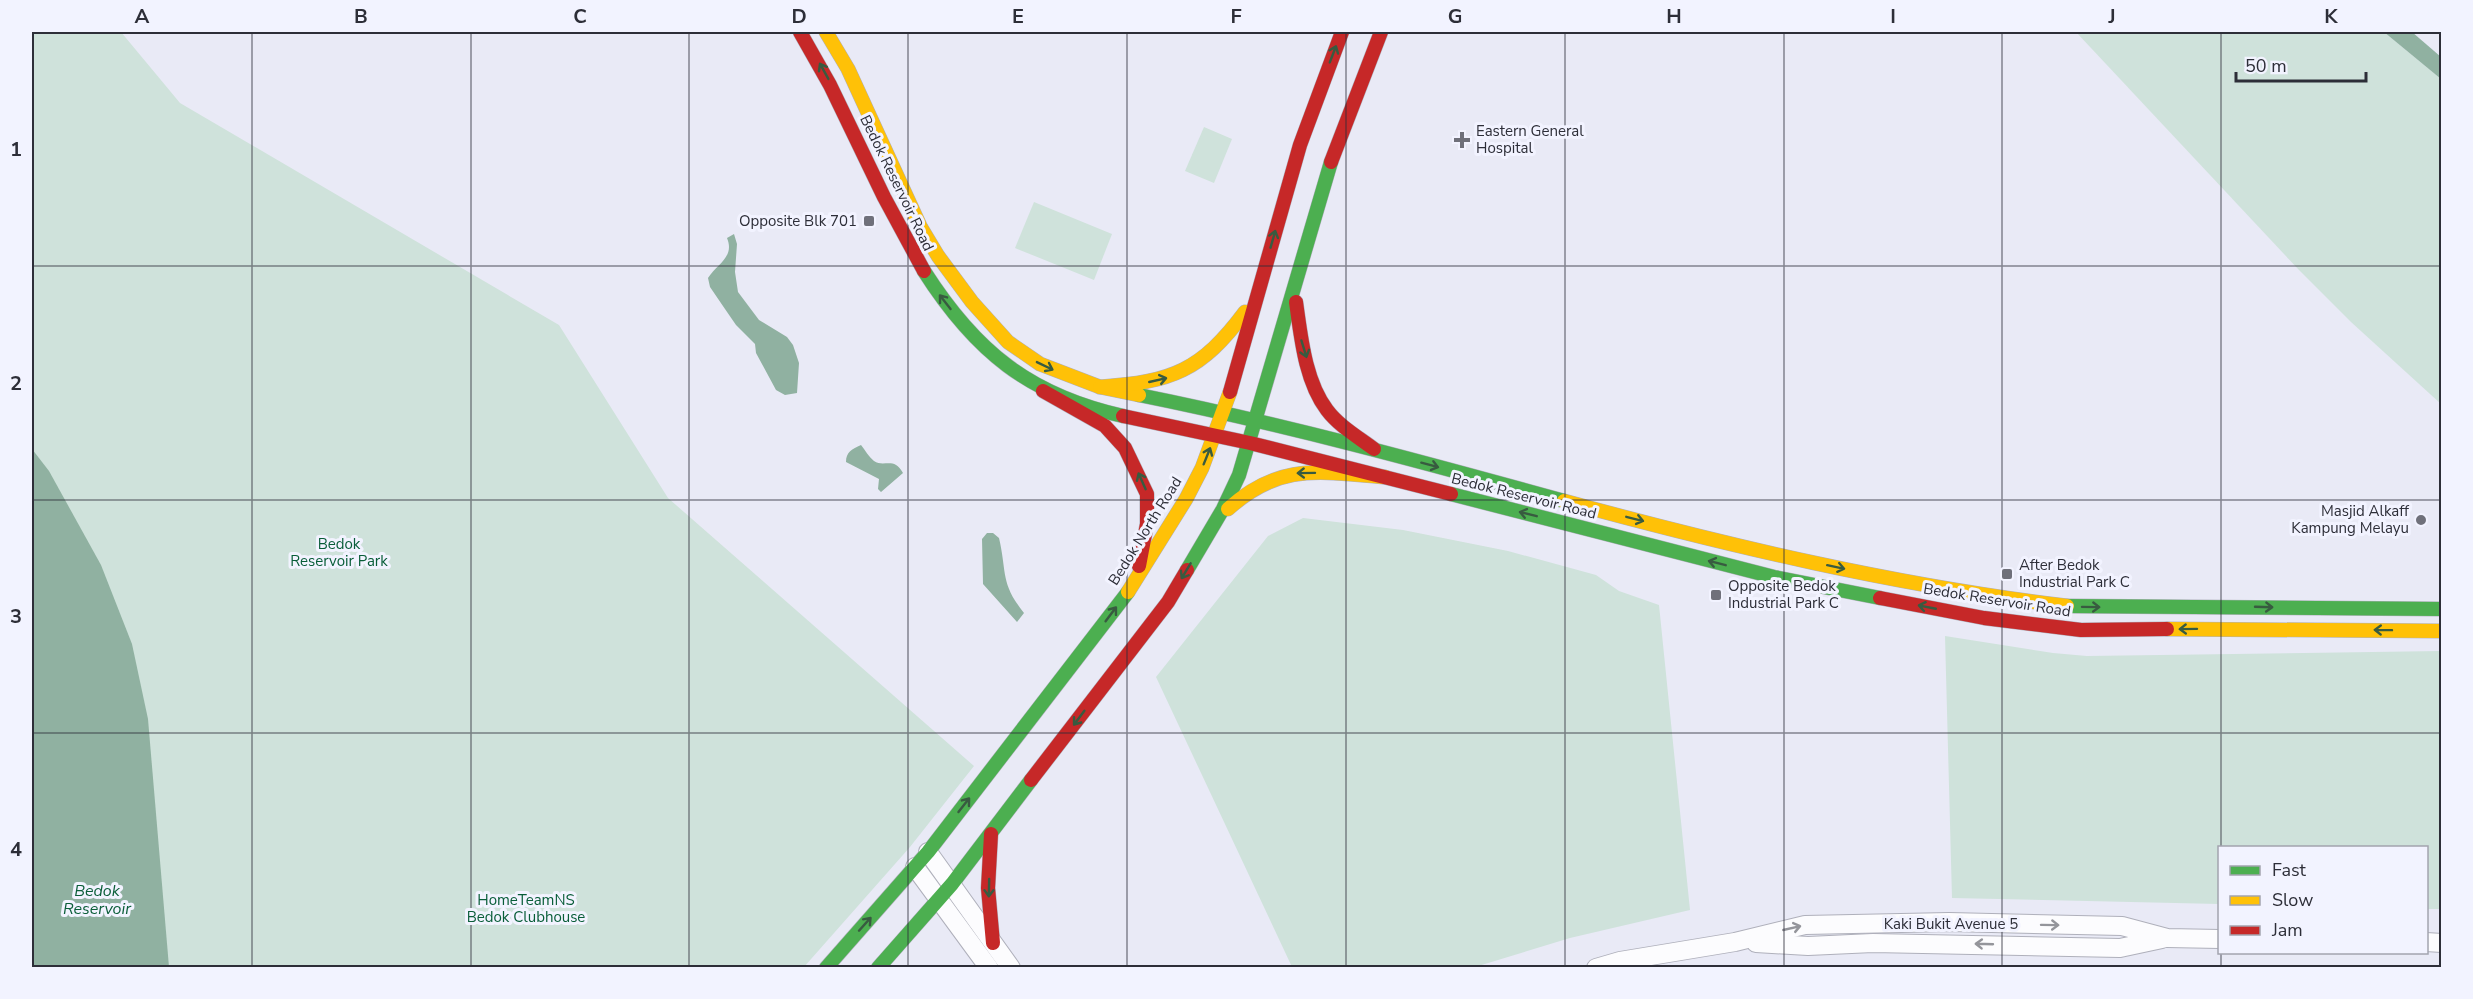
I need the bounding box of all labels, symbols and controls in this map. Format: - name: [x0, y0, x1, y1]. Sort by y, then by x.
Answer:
- text: A: [135, 3, 150, 30]
- text: B: [354, 3, 368, 30]
- text: C: [573, 3, 587, 30]
- text: D: [791, 3, 807, 30]
- text: E: [1012, 3, 1024, 30]
- text: F: [1230, 3, 1242, 30]
- text: G: [1448, 3, 1462, 30]
- text: H: [1666, 3, 1682, 30]
- text: I: [1890, 3, 1896, 30]
- text: J: [2107, 3, 2116, 30]
- text: K: [2324, 3, 2338, 30]
- one-way arrow: [1329, 45, 1340, 64]
- scale bar: [2236, 45, 2366, 83]
- text: 50 m: [2245, 54, 2287, 78]
- one-way arrow: [818, 63, 829, 81]
- street label: Bedok Reservoir Road: [855, 112, 939, 254]
- place label: Eastern General Hospital: [1476, 121, 1584, 158]
- marker: Eastern General Hospital: [1453, 131, 1471, 149]
- text: 1: [10, 136, 22, 163]
- place label: Opposite Blk 701: [739, 211, 857, 231]
- marker: Opposite Blk 701: [862, 214, 876, 228]
- one-way arrow: [1268, 230, 1279, 249]
- one-way arrow: [938, 295, 951, 311]
- one-way arrow: [1299, 339, 1310, 358]
- one-way arrow: [1035, 361, 1053, 372]
- text: 2: [10, 370, 22, 397]
- one-way arrow: [1149, 373, 1168, 385]
- one-way arrow: [1202, 447, 1213, 465]
- one-way arrow: [1420, 459, 1439, 471]
- one-way arrow: [1296, 467, 1316, 479]
- street label: Bedok Reservoir Road: [1449, 468, 1599, 524]
- street label: Bedok North Road: [1104, 473, 1186, 589]
- one-way arrow: [1135, 473, 1147, 491]
- place label: Masjid Alkaff Kampung Melayu: [2291, 501, 2410, 538]
- one-way arrow: [1519, 508, 1538, 519]
- marker: Masjid Alkaff Kampung Melayu: [2414, 513, 2428, 527]
- one-way arrow: [1625, 514, 1644, 526]
- park label: Bedok Reservoir Park: [290, 534, 388, 571]
- place label: After Bedok Industrial Park C: [2019, 555, 2130, 592]
- one-way arrow: [1708, 556, 1727, 568]
- one-way arrow: [1180, 562, 1192, 579]
- one-way arrow: [1826, 562, 1845, 573]
- marker: After Bedok Industrial Park C: [2000, 567, 2014, 581]
- place label: Opposite Bedok Industrial Park C: [1728, 576, 1839, 613]
- street label: Bedok Reservoir Road: [1922, 578, 2072, 622]
- marker: Opposite Bedok Industrial Park C: [1709, 588, 1723, 602]
- one-way arrow: [1918, 601, 1937, 612]
- one-way arrow: [2080, 601, 2100, 613]
- one-way arrow: [2254, 602, 2274, 613]
- text: 3: [10, 603, 22, 630]
- one-way arrow: [1104, 606, 1117, 622]
- one-way arrow: [2179, 623, 2199, 634]
- one-way arrow: [2374, 624, 2394, 636]
- one-way arrow: [1073, 709, 1086, 725]
- one-way arrow: [957, 797, 970, 813]
- text: 4: [10, 836, 22, 863]
- legend: [2218, 846, 2428, 954]
- text: Fast: [2272, 858, 2307, 882]
- one-way arrow: [983, 878, 994, 898]
- water label: Bedok Reservoir: [63, 880, 132, 920]
- text: Slow: [2272, 888, 2313, 912]
- park label: HomeTeamNS Bedok Clubhouse: [467, 890, 585, 927]
- street label: Kaki Bukit Avenue 5: [1884, 914, 2018, 934]
- one-way arrow: [858, 917, 872, 932]
- text: Jam: [2271, 918, 2303, 942]
- one-way arrow: [2039, 919, 2059, 930]
- one-way arrow: [1782, 922, 1801, 934]
- one-way arrow: [1974, 939, 1994, 950]

